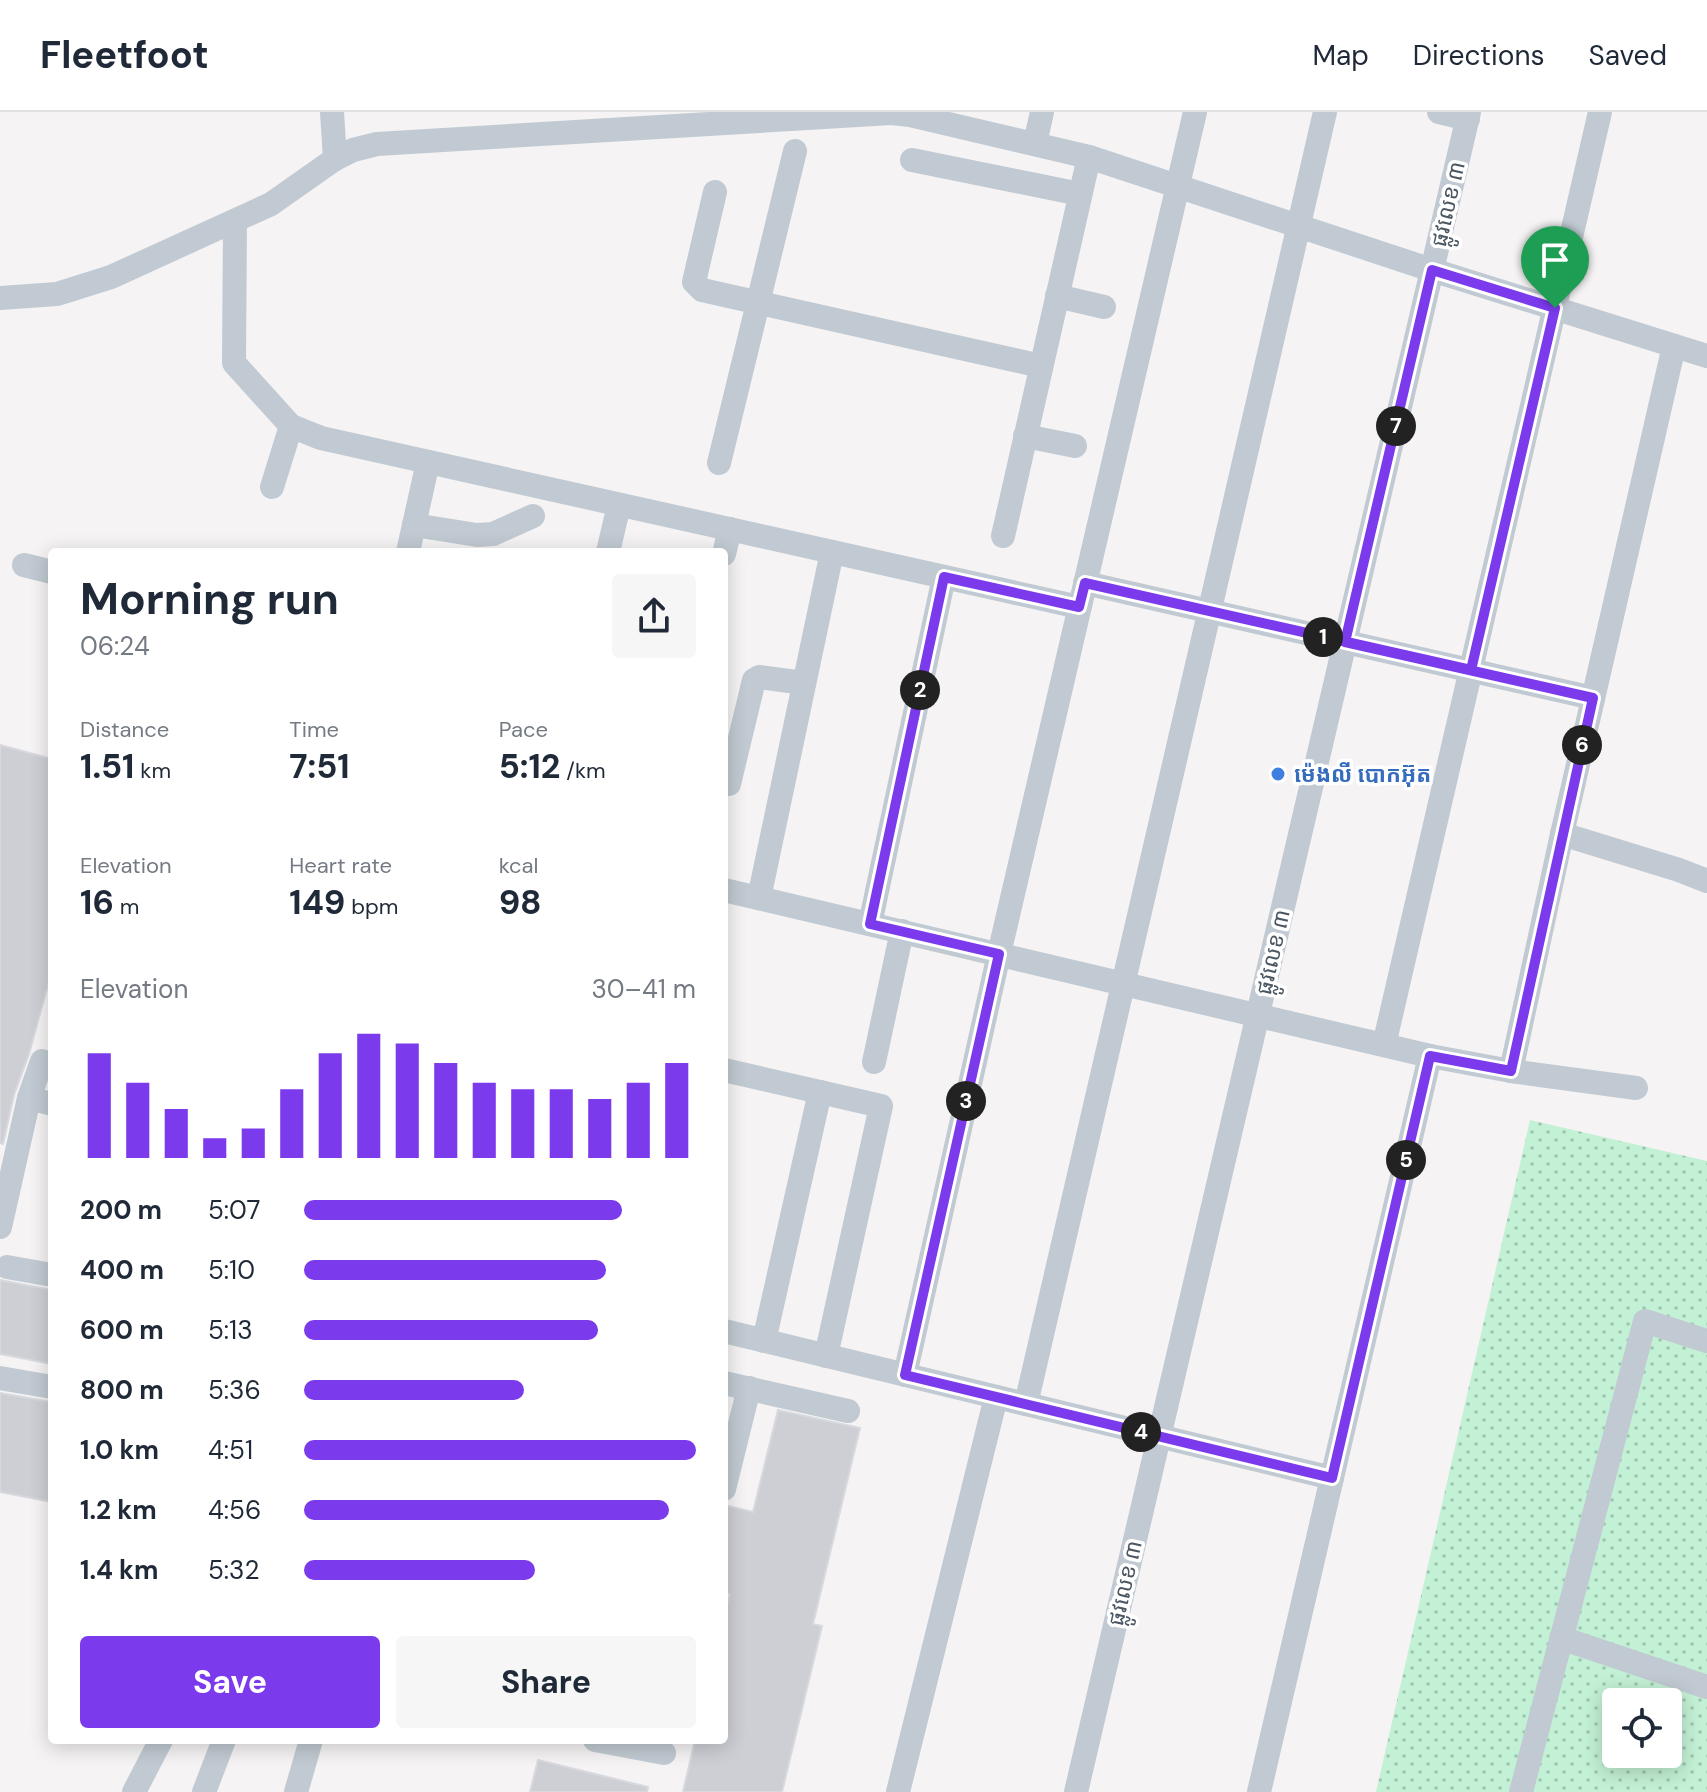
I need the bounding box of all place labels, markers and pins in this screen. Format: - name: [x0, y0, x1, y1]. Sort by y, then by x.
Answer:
- pin: [1521, 226, 1589, 308]
- pin: 7: [1376, 406, 1416, 446]
- pin: 1: [1303, 617, 1343, 657]
- pin: 2: [900, 670, 940, 710]
- pin: 6: [1562, 725, 1602, 765]
- place label: ម៉េងលី បោកអ៊ុត: [1294, 760, 1431, 789]
- marker: ម៉េងលី បោកអ៊ុត: [1269, 765, 1287, 783]
- pin: 3: [946, 1081, 986, 1121]
- pin: 5: [1386, 1140, 1426, 1180]
- pin: 4: [1121, 1412, 1161, 1452]

